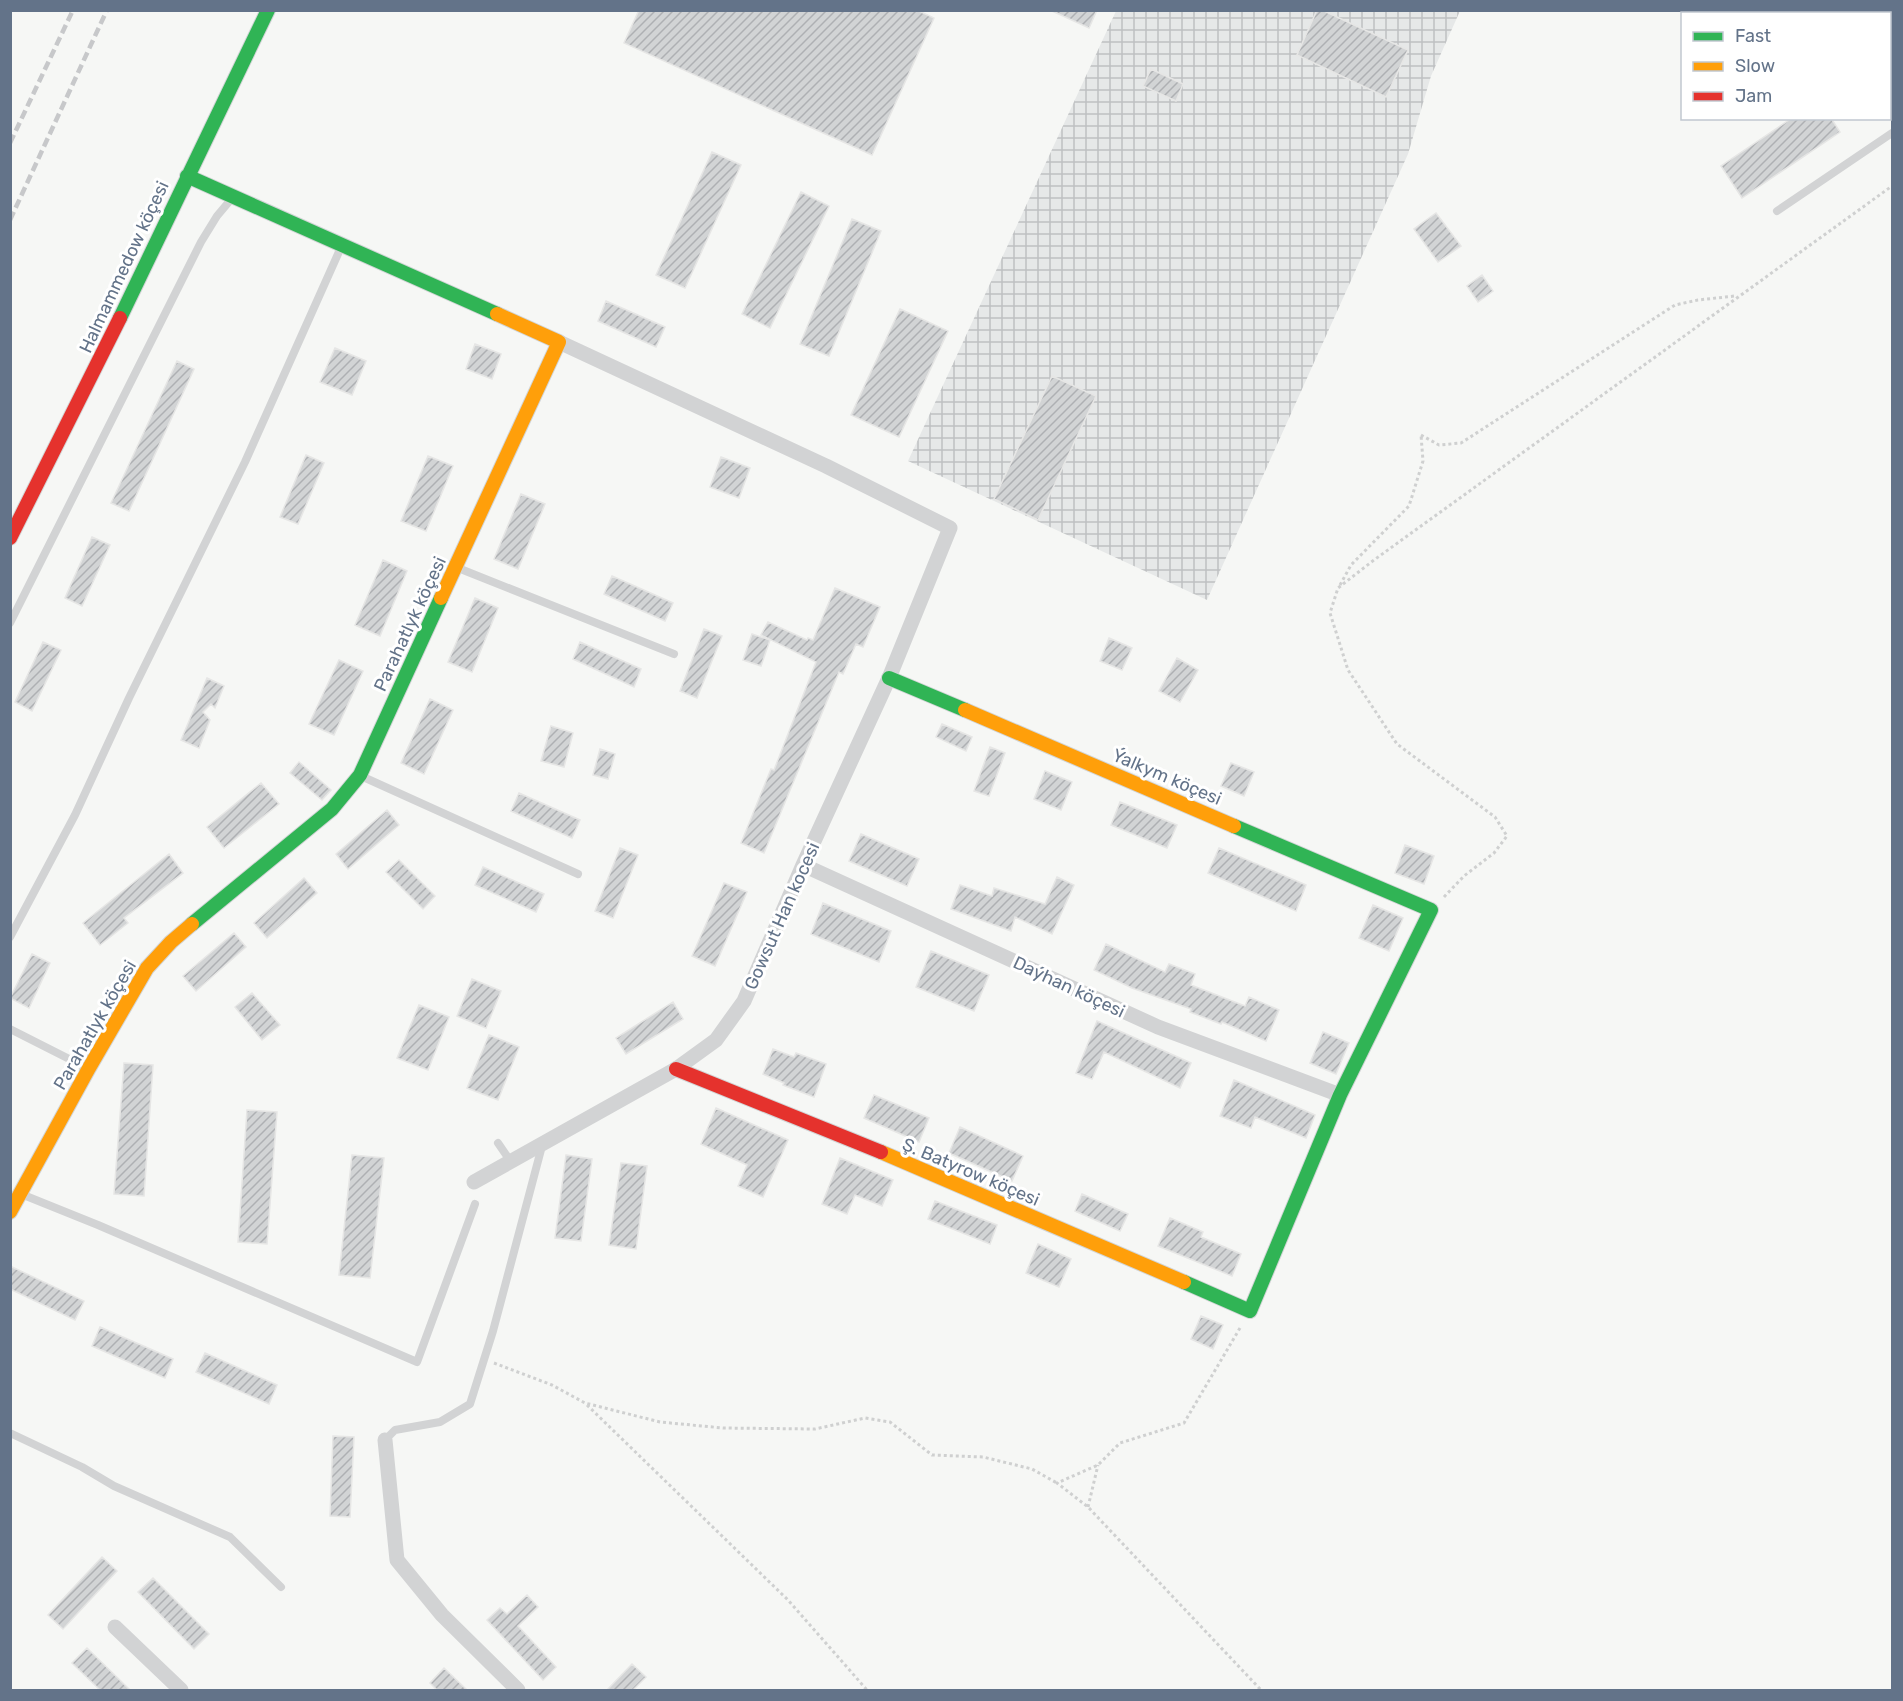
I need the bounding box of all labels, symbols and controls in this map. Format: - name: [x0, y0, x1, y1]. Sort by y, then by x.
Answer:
- legend: [1681, 12, 1891, 120]
- text: Fast: [1735, 25, 1771, 47]
- text: Slow: [1735, 55, 1775, 77]
- text: Jam: [1735, 85, 1772, 107]
- street label: Halmammedow köçesi: [74, 178, 174, 356]
- street label: Parahatlyk köçesi: [369, 553, 451, 695]
- street label: Ýalkym köçesi: [1109, 744, 1225, 810]
- street label: Gowsut Han kocesi: [740, 839, 824, 993]
- street label: Daýhan köçesi: [1010, 951, 1128, 1023]
- street label: Parahatlyk köçesi: [49, 956, 141, 1094]
- street label: Ş. Batyrow köçesi: [899, 1133, 1043, 1211]

